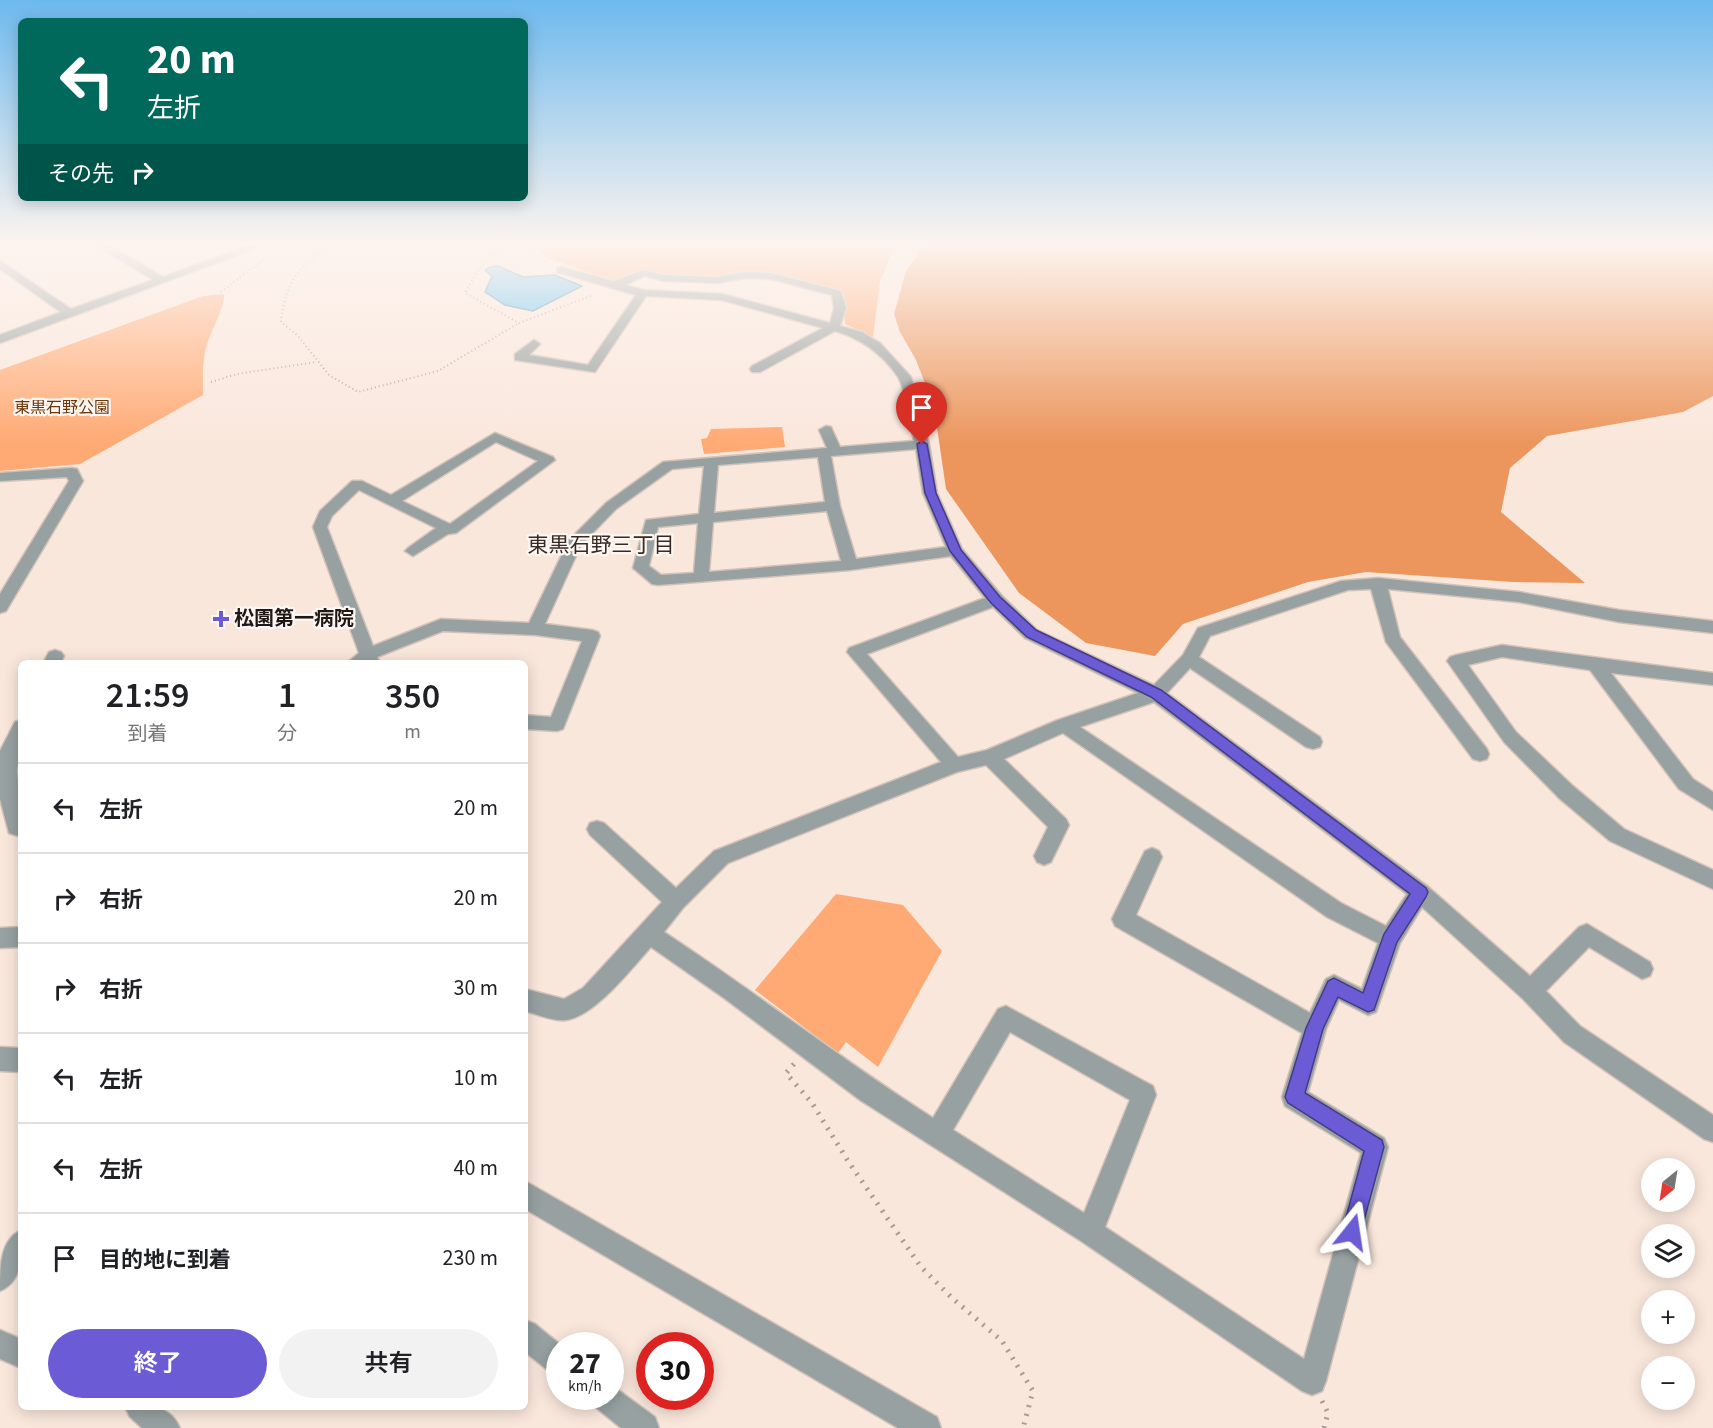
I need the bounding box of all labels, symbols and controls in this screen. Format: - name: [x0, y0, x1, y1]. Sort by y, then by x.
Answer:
- text: 20 m: [147, 30, 236, 90]
- icon: left: [48, 42, 126, 120]
- text: 左折: [147, 89, 201, 128]
- icon: right: [126, 156, 159, 189]
- text: その先: [48, 158, 114, 190]
- pin: [896, 382, 947, 444]
- icon: arrive: [905, 391, 938, 424]
- park label: 東黒石野公園: [14, 397, 110, 419]
- district label: 東黒石野三丁目: [528, 530, 675, 560]
- place label: 松園第一病院: [234, 605, 354, 633]
- marker: 松園第一病院: [212, 610, 230, 628]
- text: 21:59: [106, 670, 189, 721]
- text: 1: [278, 670, 296, 721]
- text: 350: [385, 671, 440, 722]
- text: m: [404, 718, 421, 746]
- text: 到着: [128, 720, 168, 748]
- text: 分: [277, 720, 297, 748]
- icon: left: [48, 792, 81, 825]
- text: 20 m: [453, 792, 498, 824]
- text: 左折: [99, 794, 143, 826]
- icon: right: [48, 882, 81, 915]
- text: 20 m: [453, 882, 498, 914]
- text: 右折: [99, 884, 143, 916]
- icon: right: [48, 972, 81, 1005]
- text: 30 m: [453, 972, 498, 1004]
- text: 右折: [99, 974, 143, 1006]
- icon: left: [48, 1062, 81, 1095]
- text: 10 m: [453, 1062, 498, 1094]
- text: 左折: [99, 1064, 143, 1096]
- icon: left: [48, 1152, 81, 1185]
- text: 40 m: [453, 1152, 498, 1184]
- text: 左折: [99, 1154, 143, 1186]
- north arrow: [1641, 1158, 1695, 1212]
- map controls: [1641, 1158, 1695, 1410]
- position arrow: [1320, 1200, 1384, 1264]
- button: layers: [1641, 1224, 1695, 1278]
- icon: arrive: [48, 1242, 81, 1275]
- text: 230 m: [443, 1242, 498, 1274]
- text: 目的地に到着: [99, 1244, 231, 1276]
- button: +: [1641, 1290, 1695, 1344]
- button: 終了: [48, 1329, 267, 1398]
- button: 共有: [279, 1329, 498, 1398]
- speed limit sign: 30: [636, 1332, 714, 1410]
- text: 27: [569, 1342, 601, 1385]
- button: −: [1641, 1356, 1695, 1410]
- text: km/h: [568, 1376, 602, 1397]

